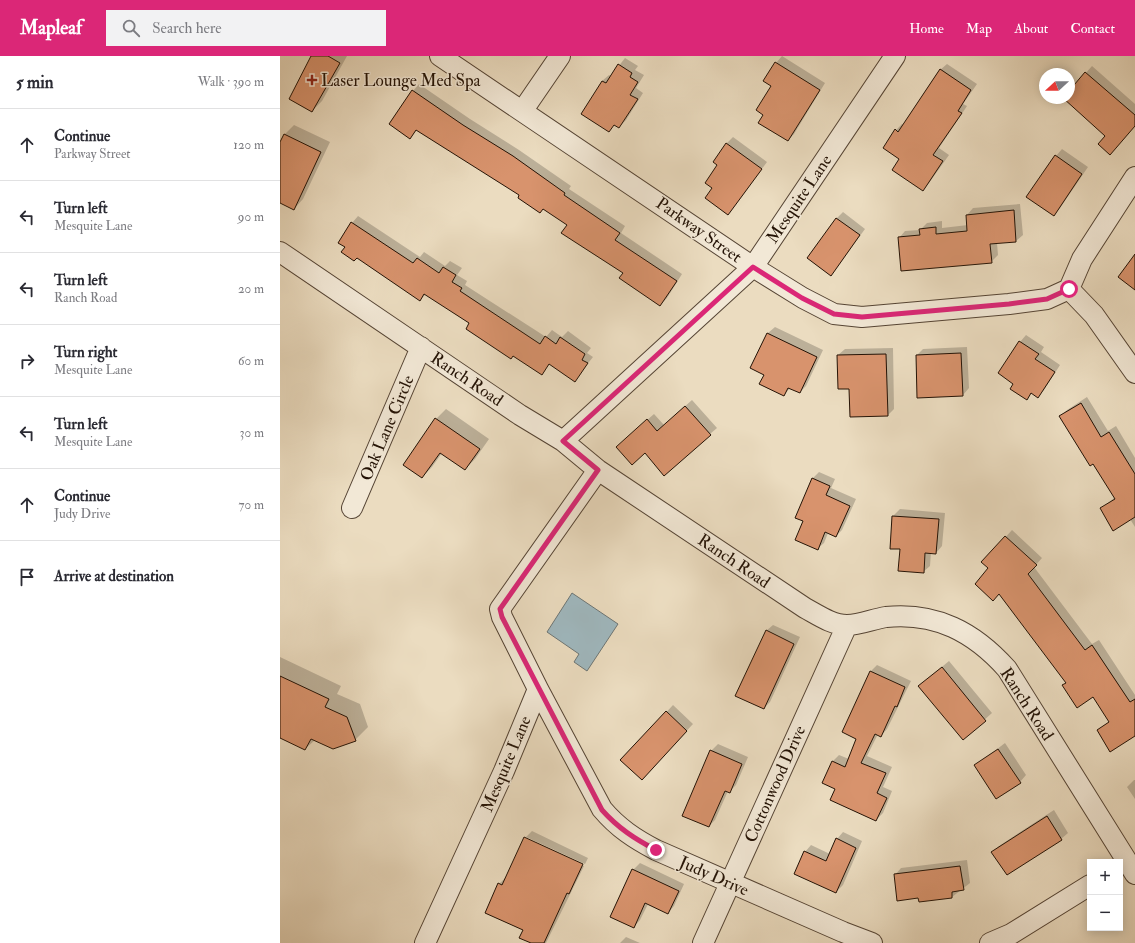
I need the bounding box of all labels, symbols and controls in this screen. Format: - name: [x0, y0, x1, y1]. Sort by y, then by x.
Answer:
- search box: [106, 10, 386, 46]
- text: Mapleaf: [20, 16, 82, 40]
- icon: search: [120, 17, 142, 39]
- text: Search here: [152, 19, 222, 38]
- text: Home: [909, 20, 944, 37]
- text: Map: [966, 20, 992, 37]
- text: About: [1014, 20, 1048, 37]
- text: Contact: [1070, 20, 1115, 37]
- north arrow: [1039, 68, 1075, 104]
- place label: Laser Lounge Med Spa: [321, 70, 482, 92]
- text: 5 min: [16, 72, 54, 93]
- text: Walk · 390 m: [198, 74, 264, 90]
- marker: Laser Lounge Med Spa: [306, 74, 318, 86]
- text: Continue: [54, 127, 110, 146]
- icon: ahead: [16, 134, 38, 156]
- text: 120 m: [233, 137, 264, 153]
- text: Parkway Street: [54, 146, 131, 162]
- street label: Mesquite Lane: [762, 151, 836, 247]
- street label: Parkway Street: [651, 193, 746, 268]
- text: Turn left: [54, 199, 108, 218]
- icon: left: [16, 206, 38, 228]
- text: 90 m: [238, 209, 264, 225]
- text: Mesquite Lane: [54, 218, 132, 234]
- text: Turn left: [54, 271, 108, 290]
- icon: left: [16, 278, 38, 300]
- route start: [1060, 280, 1078, 298]
- text: 20 m: [238, 281, 264, 297]
- text: Ranch Road: [54, 290, 117, 306]
- text: Turn right: [54, 343, 117, 362]
- street label: Ranch Road: [427, 347, 508, 411]
- icon: right: [16, 350, 38, 372]
- text: 60 m: [238, 353, 264, 369]
- text: Mesquite Lane: [54, 362, 132, 378]
- street label: Oak Lane Circle: [355, 372, 419, 484]
- text: Turn left: [54, 415, 108, 434]
- icon: left: [16, 422, 38, 444]
- text: 30 m: [240, 425, 264, 441]
- text: Mesquite Lane: [54, 434, 132, 450]
- text: Continue: [54, 487, 110, 506]
- icon: ahead: [16, 494, 38, 516]
- text: 70 m: [239, 497, 264, 513]
- text: Judy Drive: [54, 506, 110, 522]
- street label: Ranch Road: [694, 529, 775, 593]
- icon: arrive: [16, 566, 38, 588]
- text: Arrive at destination: [54, 567, 174, 586]
- street label: Ranch Road: [996, 664, 1059, 745]
- street label: Mesquite Lane: [476, 713, 536, 815]
- street label: Cottonwood Drive: [740, 722, 810, 846]
- route end: [647, 841, 665, 859]
- street label: Judy Drive: [675, 851, 752, 901]
- map controls: [1087, 859, 1123, 931]
- button: +: [1087, 859, 1123, 895]
- button: −: [1087, 895, 1123, 931]

